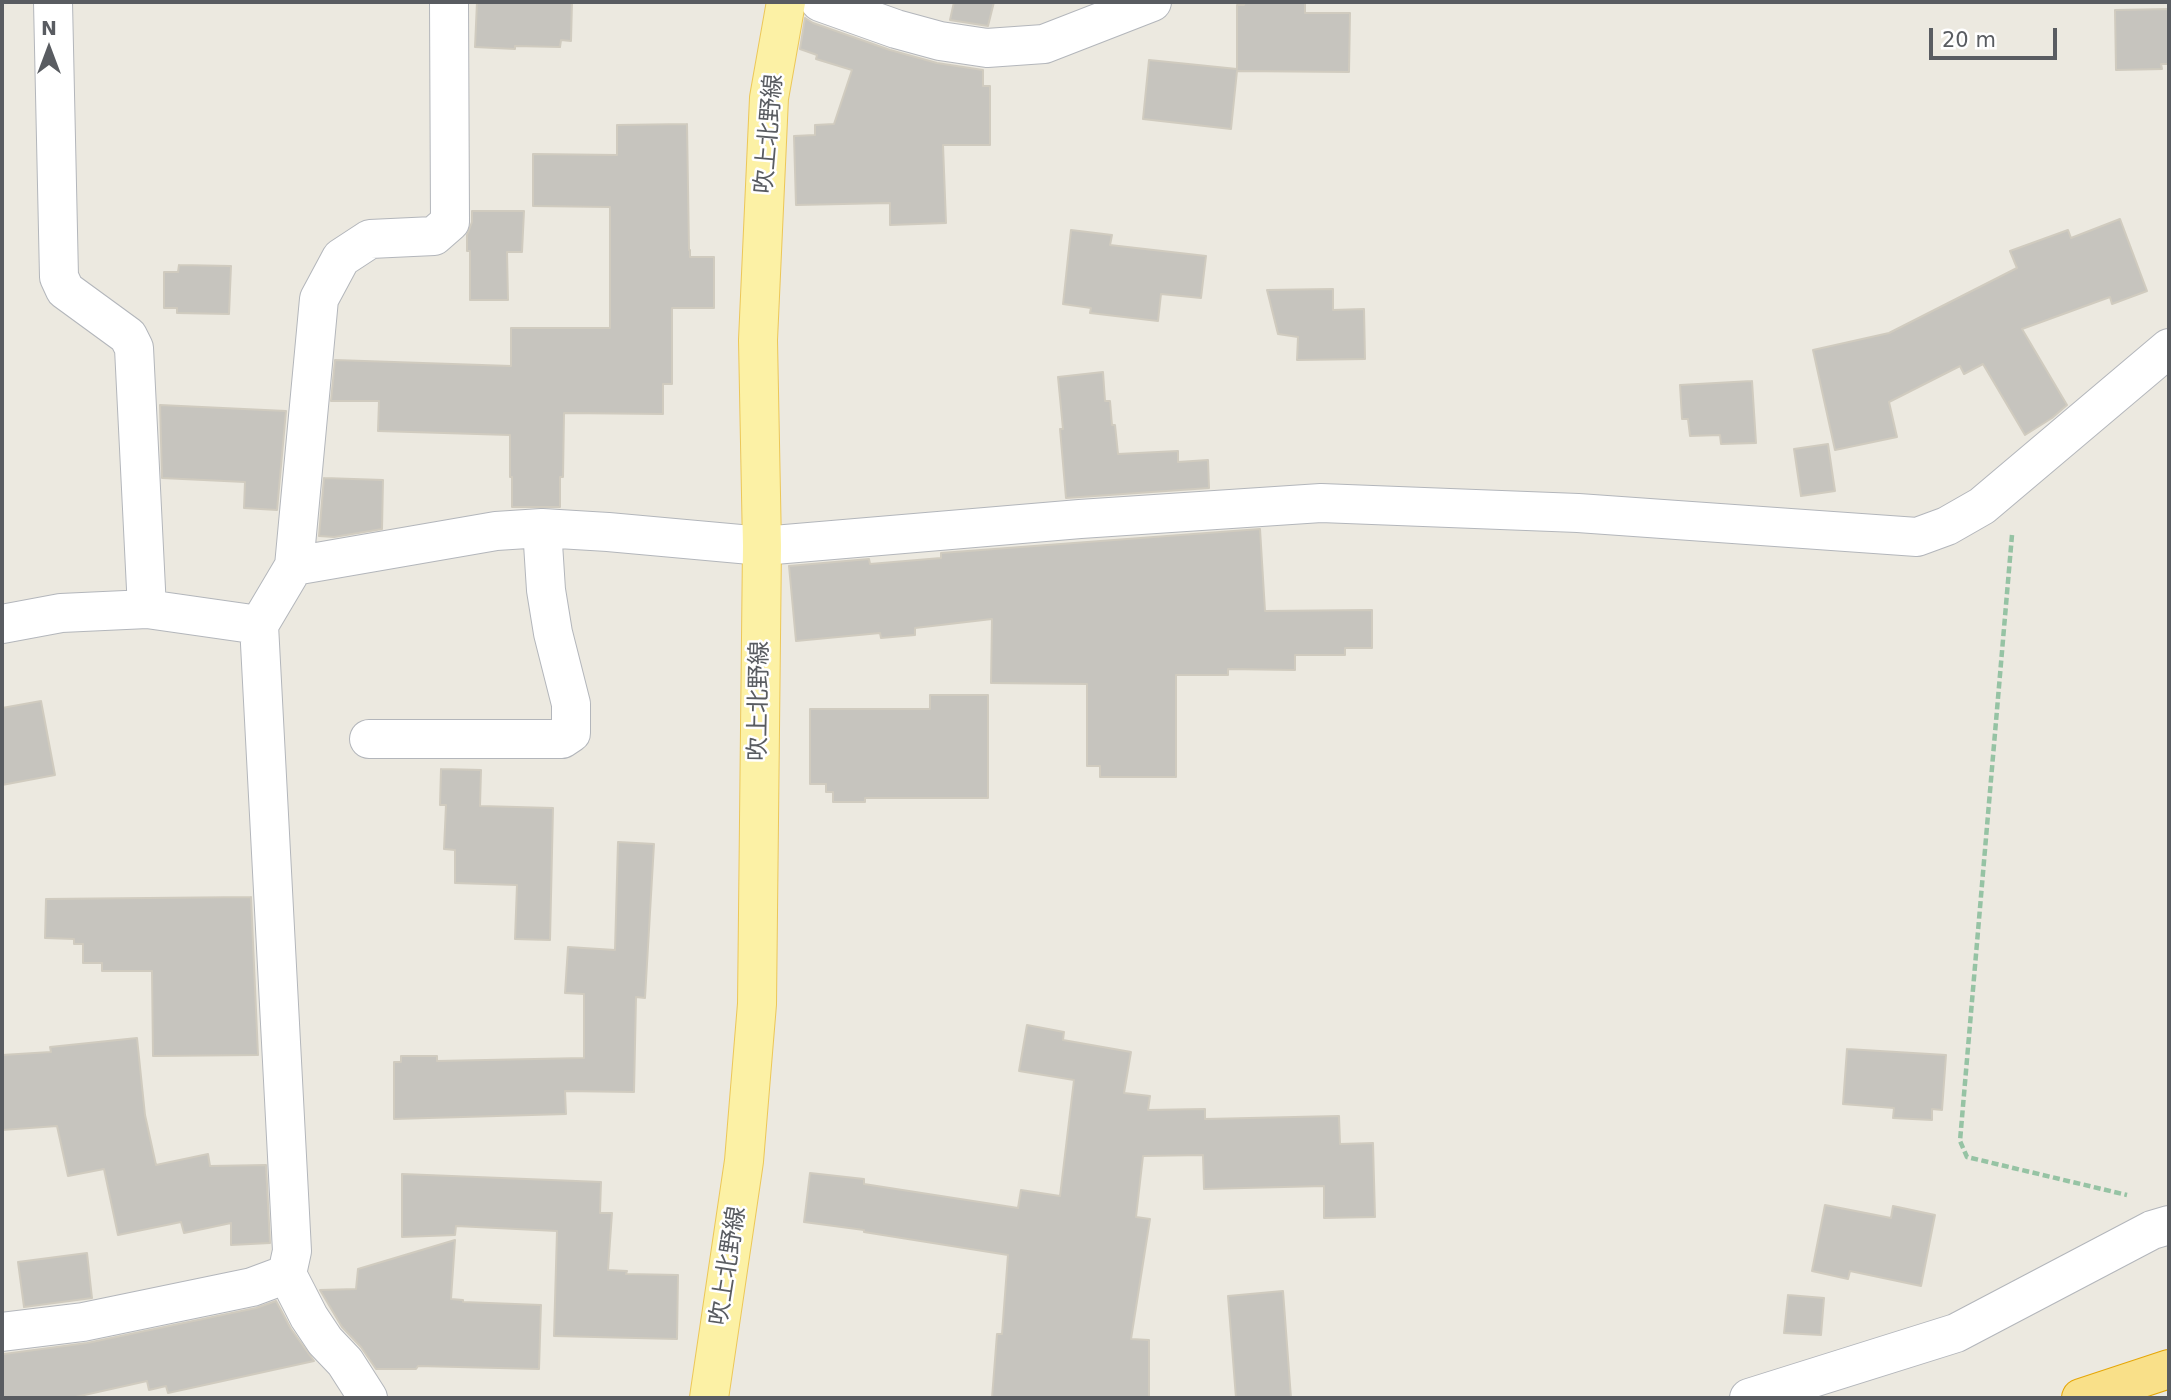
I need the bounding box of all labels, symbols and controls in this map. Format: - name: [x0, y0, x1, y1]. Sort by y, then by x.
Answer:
- north arrow: [14, 14, 84, 84]
- scale bar: [1933, 14, 2061, 58]
- text: N: [41, 17, 57, 39]
- text: 20 m: [1942, 28, 1996, 52]
- street label: 吹上北野線: [750, 73, 790, 195]
- street label: 吹上北野線: [745, 641, 775, 761]
- street label: 吹上北野線: [705, 1204, 753, 1328]

